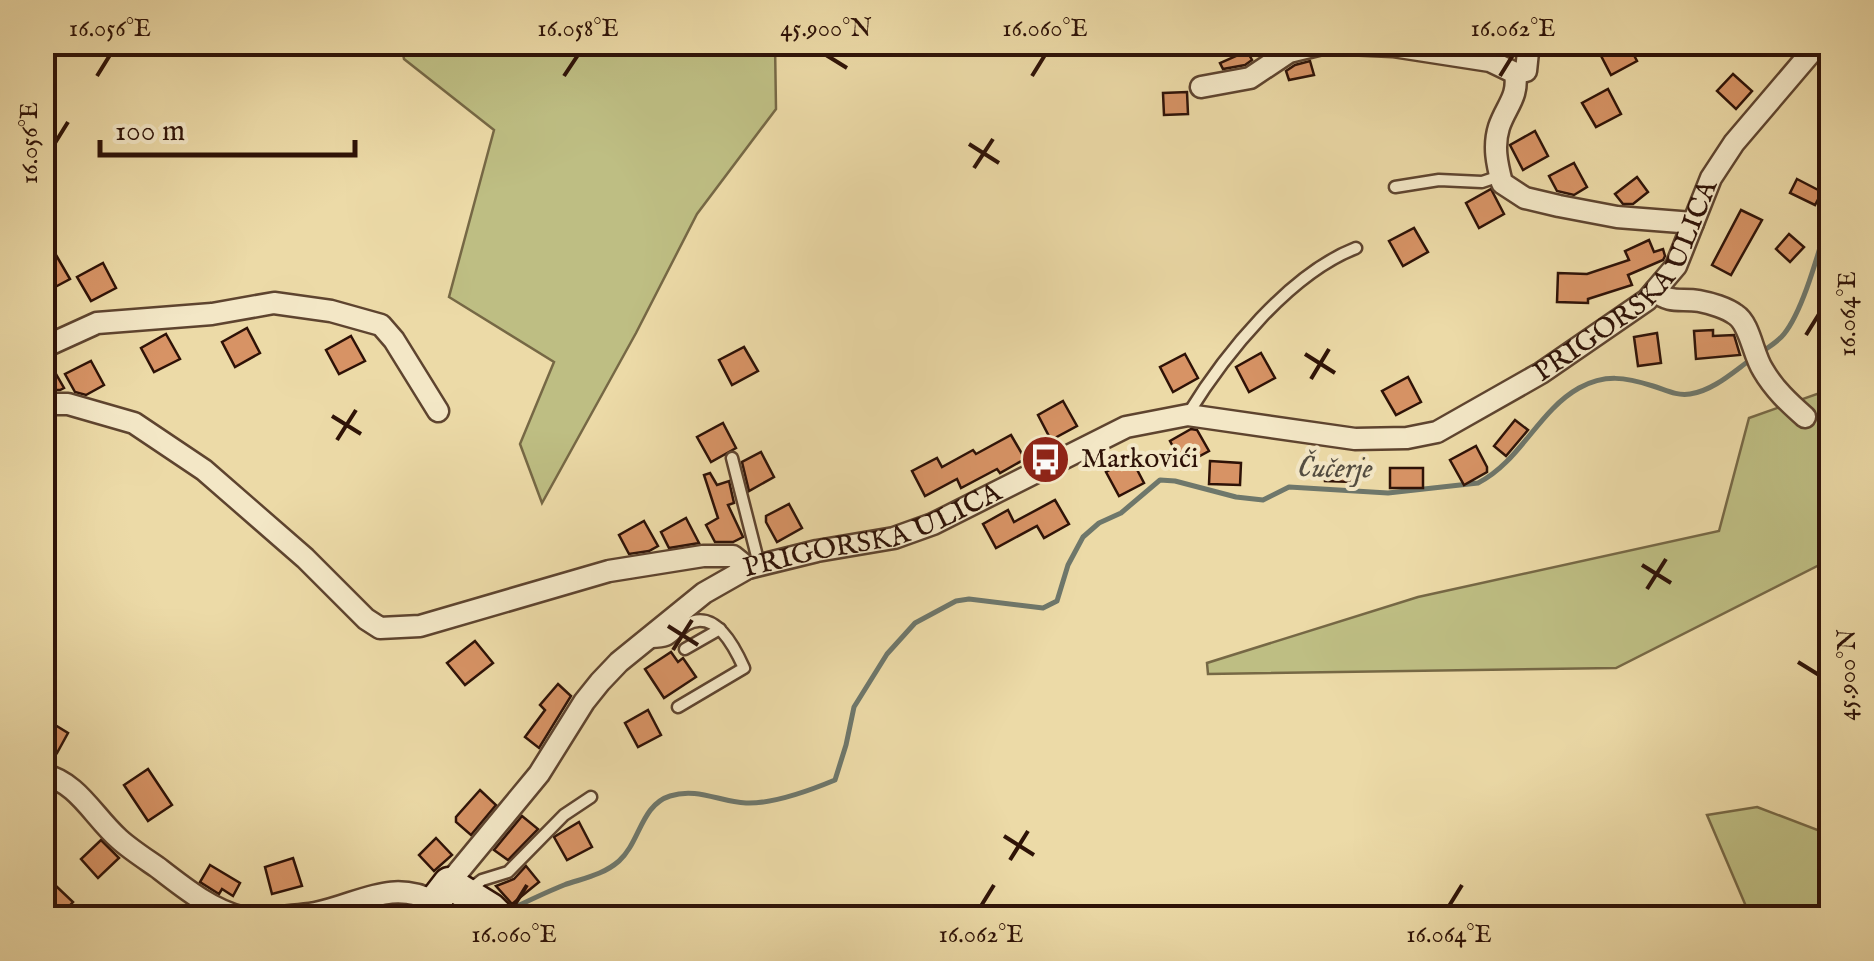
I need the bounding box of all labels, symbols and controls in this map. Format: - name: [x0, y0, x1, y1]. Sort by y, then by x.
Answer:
- text: 16.056°E: [69, 13, 151, 45]
- text: 16.058°E: [537, 13, 619, 45]
- text: 45.900°N: [780, 13, 872, 45]
- text: 16.060°E: [1002, 13, 1088, 45]
- text: 16.062°E: [1470, 13, 1556, 45]
- scale bar: [100, 95, 355, 157]
- text: 16.056°E: [14, 102, 46, 184]
- text: 100 m: [115, 113, 185, 151]
- street label: PRIGORSKA ULICA: [1527, 174, 1726, 390]
- text: 16.064°E: [1832, 271, 1864, 357]
- bus stop icon: Markovići: [1020, 433, 1072, 485]
- place label: Markovići: [1081, 442, 1198, 477]
- water label: Čučerje: [1297, 447, 1373, 489]
- street label: PRIGORSKA ULICA: [740, 474, 1008, 586]
- text: 45.900°N: [1832, 629, 1864, 721]
- text: 16.060°E: [471, 919, 557, 951]
- text: 16.062°E: [938, 919, 1024, 951]
- text: 16.064°E: [1406, 919, 1492, 951]

